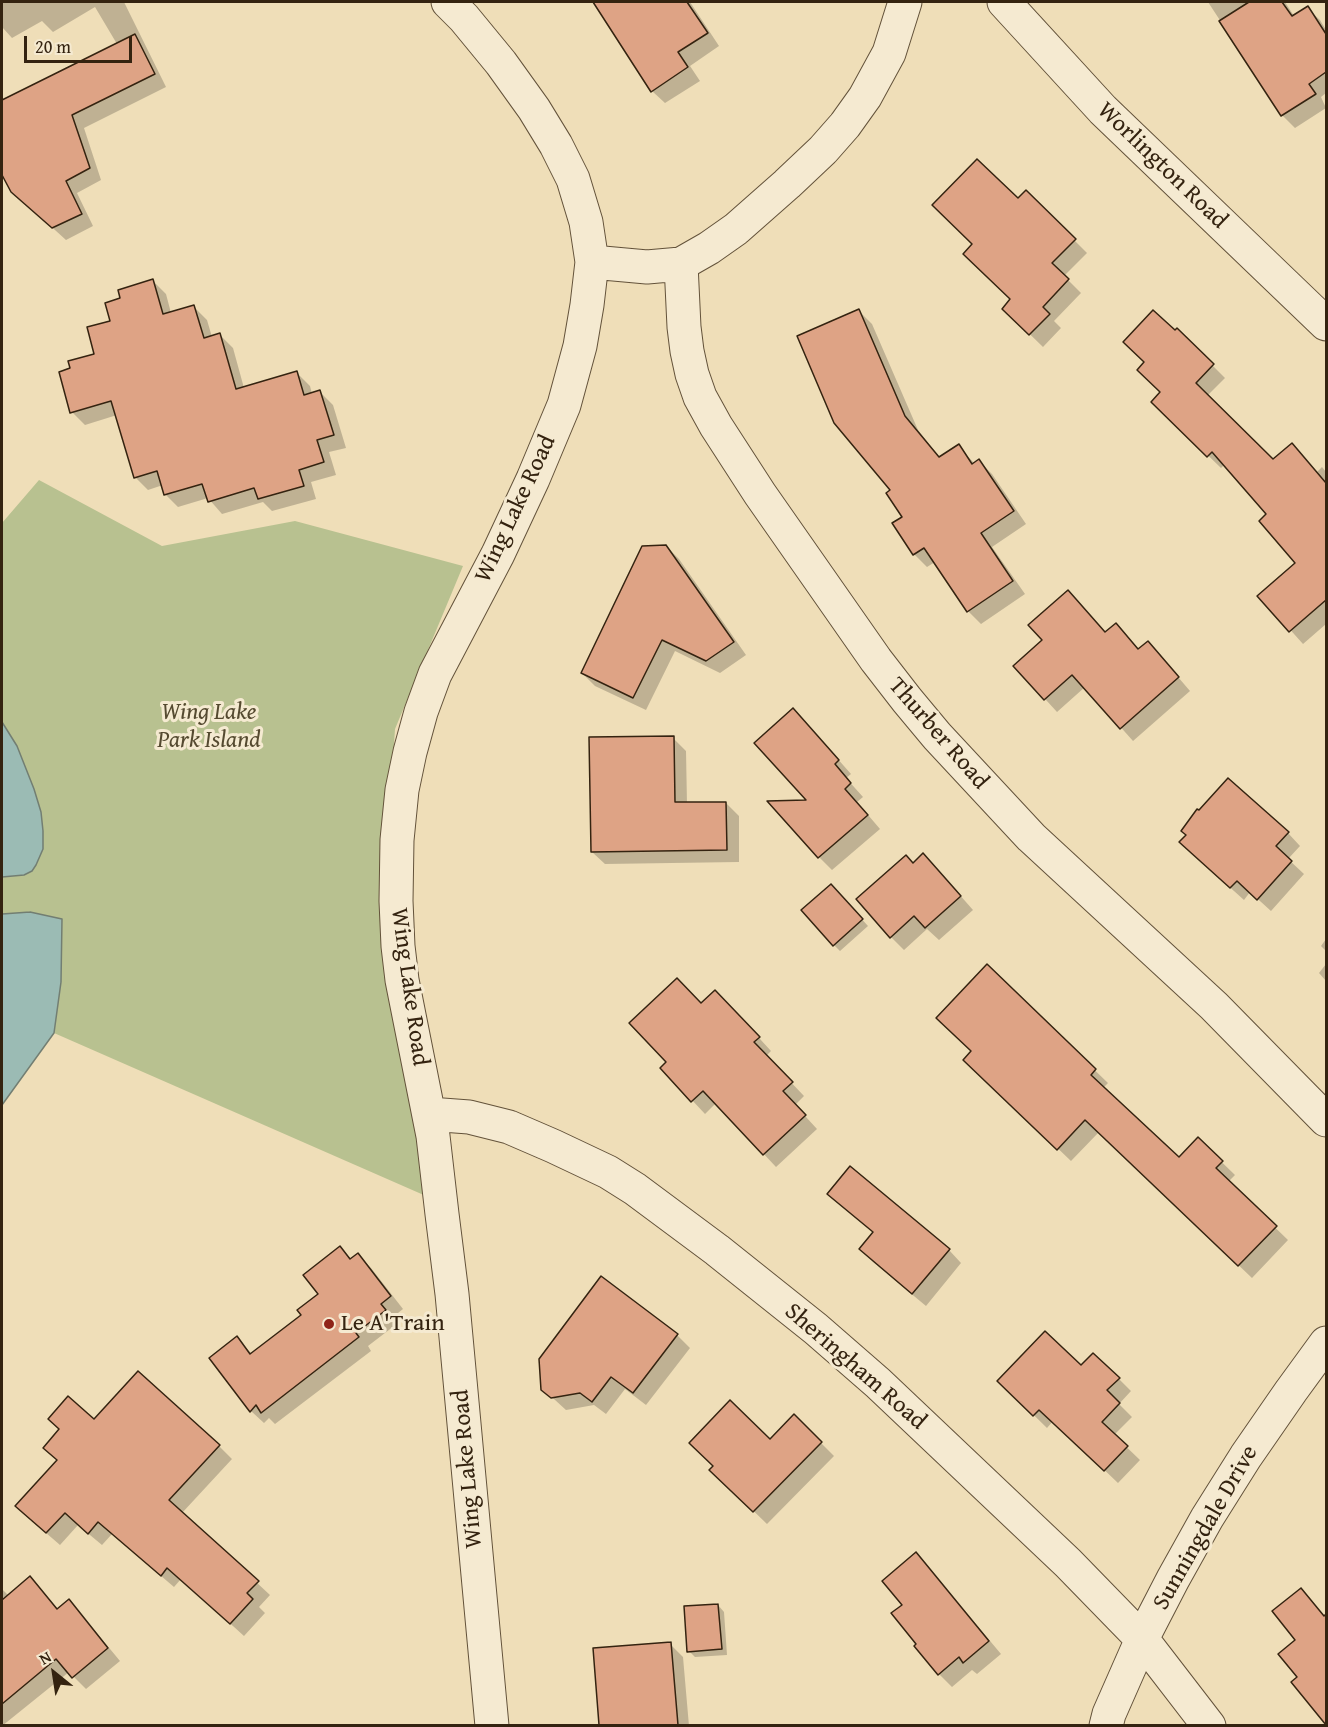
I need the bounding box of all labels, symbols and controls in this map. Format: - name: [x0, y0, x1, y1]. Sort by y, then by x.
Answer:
- scale bar: [27, 24, 135, 62]
- text: 20 m: [35, 33, 71, 60]
- street label: Worlington Road: [1091, 97, 1233, 235]
- street label: Wing Lake Road: [469, 431, 563, 587]
- street label: Thurber Road: [882, 672, 994, 796]
- park label: Wing Lake Park Island: [157, 699, 261, 755]
- street label: Wing Lake Road: [384, 906, 434, 1068]
- street label: Sheringham Road: [778, 1298, 932, 1436]
- place label: Le A'Train: [341, 1310, 445, 1338]
- marker: Le A'Train: [322, 1317, 336, 1331]
- street label: Wing Lake Road: [447, 1388, 489, 1550]
- street label: Sunningdale Drive: [1147, 1441, 1265, 1615]
- north arrow: [24, 1643, 84, 1703]
- text: N: [34, 1644, 56, 1670]

